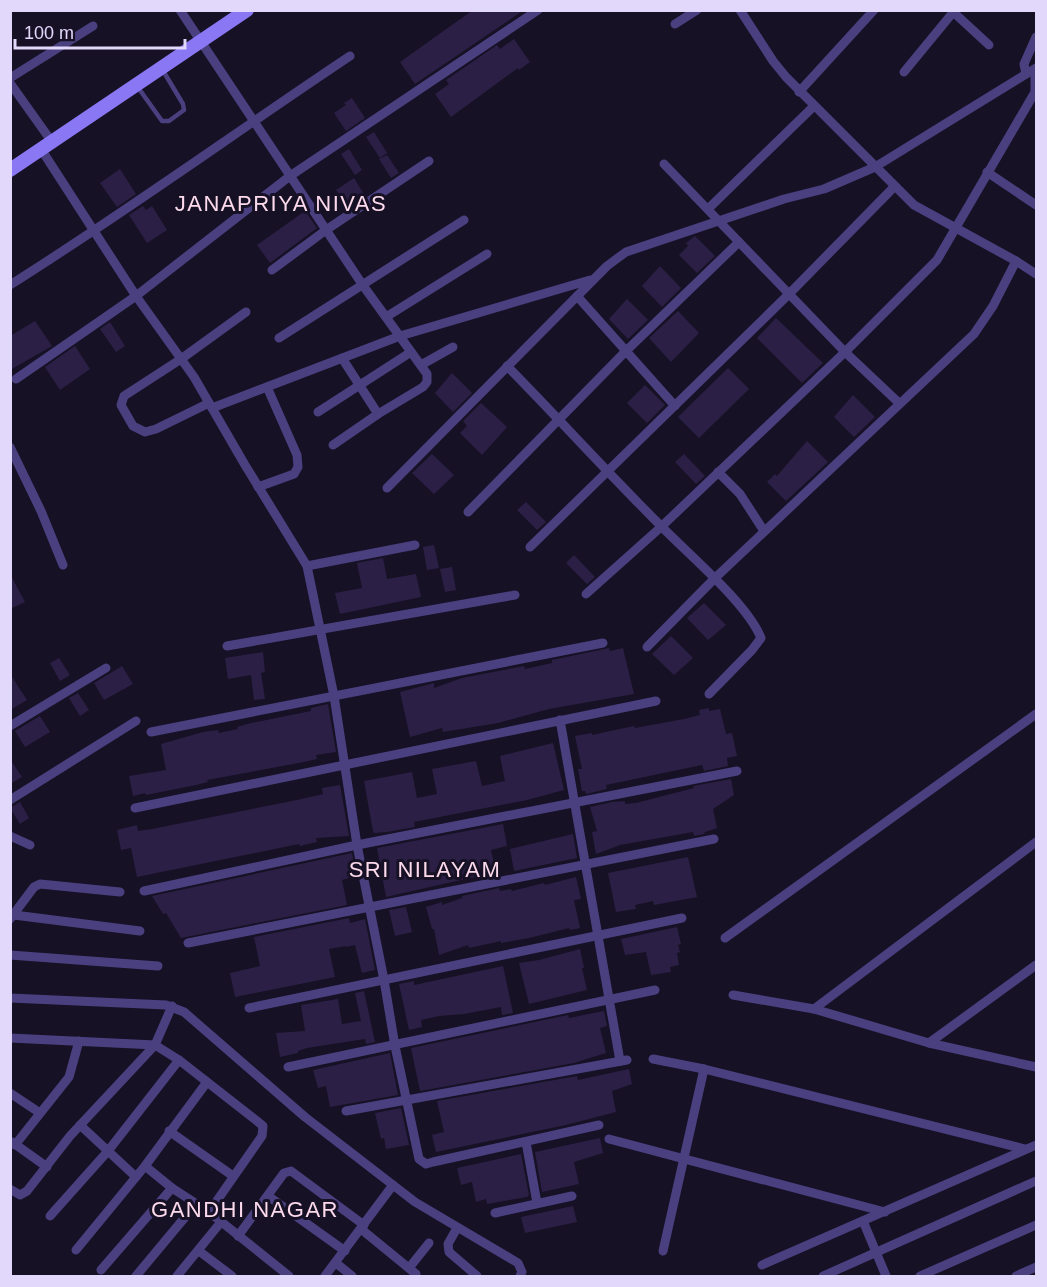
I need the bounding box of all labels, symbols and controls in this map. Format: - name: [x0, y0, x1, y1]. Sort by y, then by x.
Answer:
- scale bar: [15, 12, 184, 50]
- text: 100 m: [24, 23, 74, 43]
- district label: JANAPRIYA NIVAS: [175, 191, 387, 216]
- district label: SRI NILAYAM: [349, 857, 501, 882]
- district label: GANDHI NAGAR: [151, 1197, 339, 1222]

